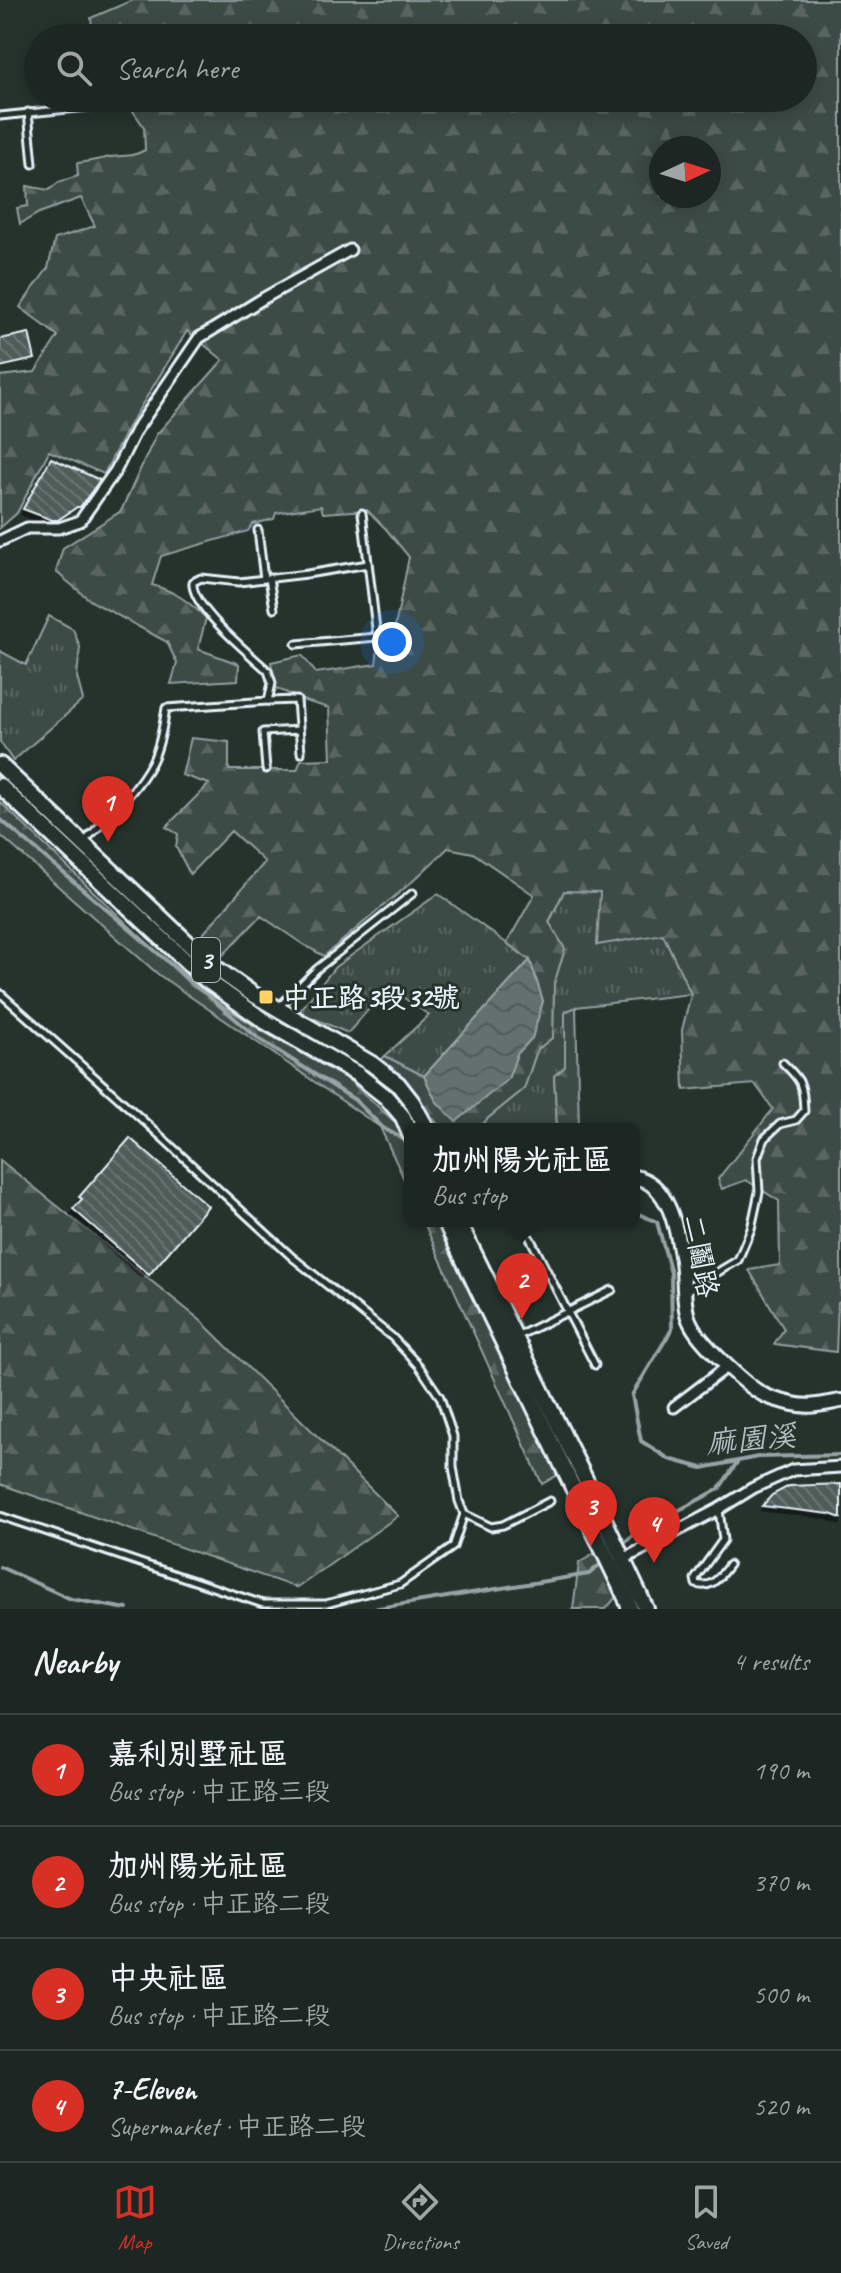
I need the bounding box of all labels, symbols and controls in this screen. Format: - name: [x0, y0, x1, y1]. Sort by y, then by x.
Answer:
- search box: [24, 24, 817, 112]
- icon: search: [52, 46, 96, 90]
- text: Search here: [116, 49, 238, 87]
- north arrow: [649, 136, 721, 208]
- your location: [372, 622, 412, 662]
- pin: 1: [82, 776, 134, 842]
- road number: 3: [192, 938, 220, 982]
- place label: 中正路3段32號: [282, 980, 460, 1015]
- marker: 中正路3段32號: [257, 988, 275, 1006]
- popup: [404, 1123, 640, 1227]
- text: 加州陽光社區: [432, 1141, 612, 1179]
- text: Bus stop: [432, 1179, 507, 1212]
- street label: 二鬮路: [676, 1211, 726, 1301]
- pin: 2: [496, 1253, 548, 1319]
- water label: 麻園溪: [705, 1416, 799, 1462]
- pin: 3: [565, 1480, 617, 1546]
- pin: 4: [628, 1497, 680, 1563]
- text: Nearby: [32, 1640, 118, 1683]
- text: 4 results: [733, 1645, 809, 1678]
- text: 嘉利別墅社區: [108, 1735, 288, 1773]
- text: 1: [52, 1754, 64, 1787]
- text: 190 m: [753, 1754, 809, 1787]
- text: Bus stop · 中正路三段: [108, 1775, 330, 1808]
- text: 加州陽光社區: [108, 1847, 288, 1885]
- text: 2: [52, 1866, 64, 1899]
- text: 370 m: [753, 1866, 809, 1899]
- text: Bus stop · 中正路二段: [108, 1887, 330, 1920]
- text: 中央社區: [108, 1959, 228, 1997]
- text: 3: [52, 1978, 64, 2011]
- text: 500 m: [753, 1978, 809, 2011]
- text: Bus stop · 中正路二段: [108, 1999, 330, 2032]
- text: 7-Eleven: [108, 2070, 196, 2108]
- text: 4: [52, 2090, 64, 2123]
- text: 520 m: [753, 2090, 809, 2123]
- text: Supermarket · 中正路二段: [108, 2110, 366, 2143]
- tab: Map: [113, 2180, 157, 2256]
- tab: Directions: [382, 2180, 459, 2256]
- tab: Saved: [684, 2180, 728, 2256]

